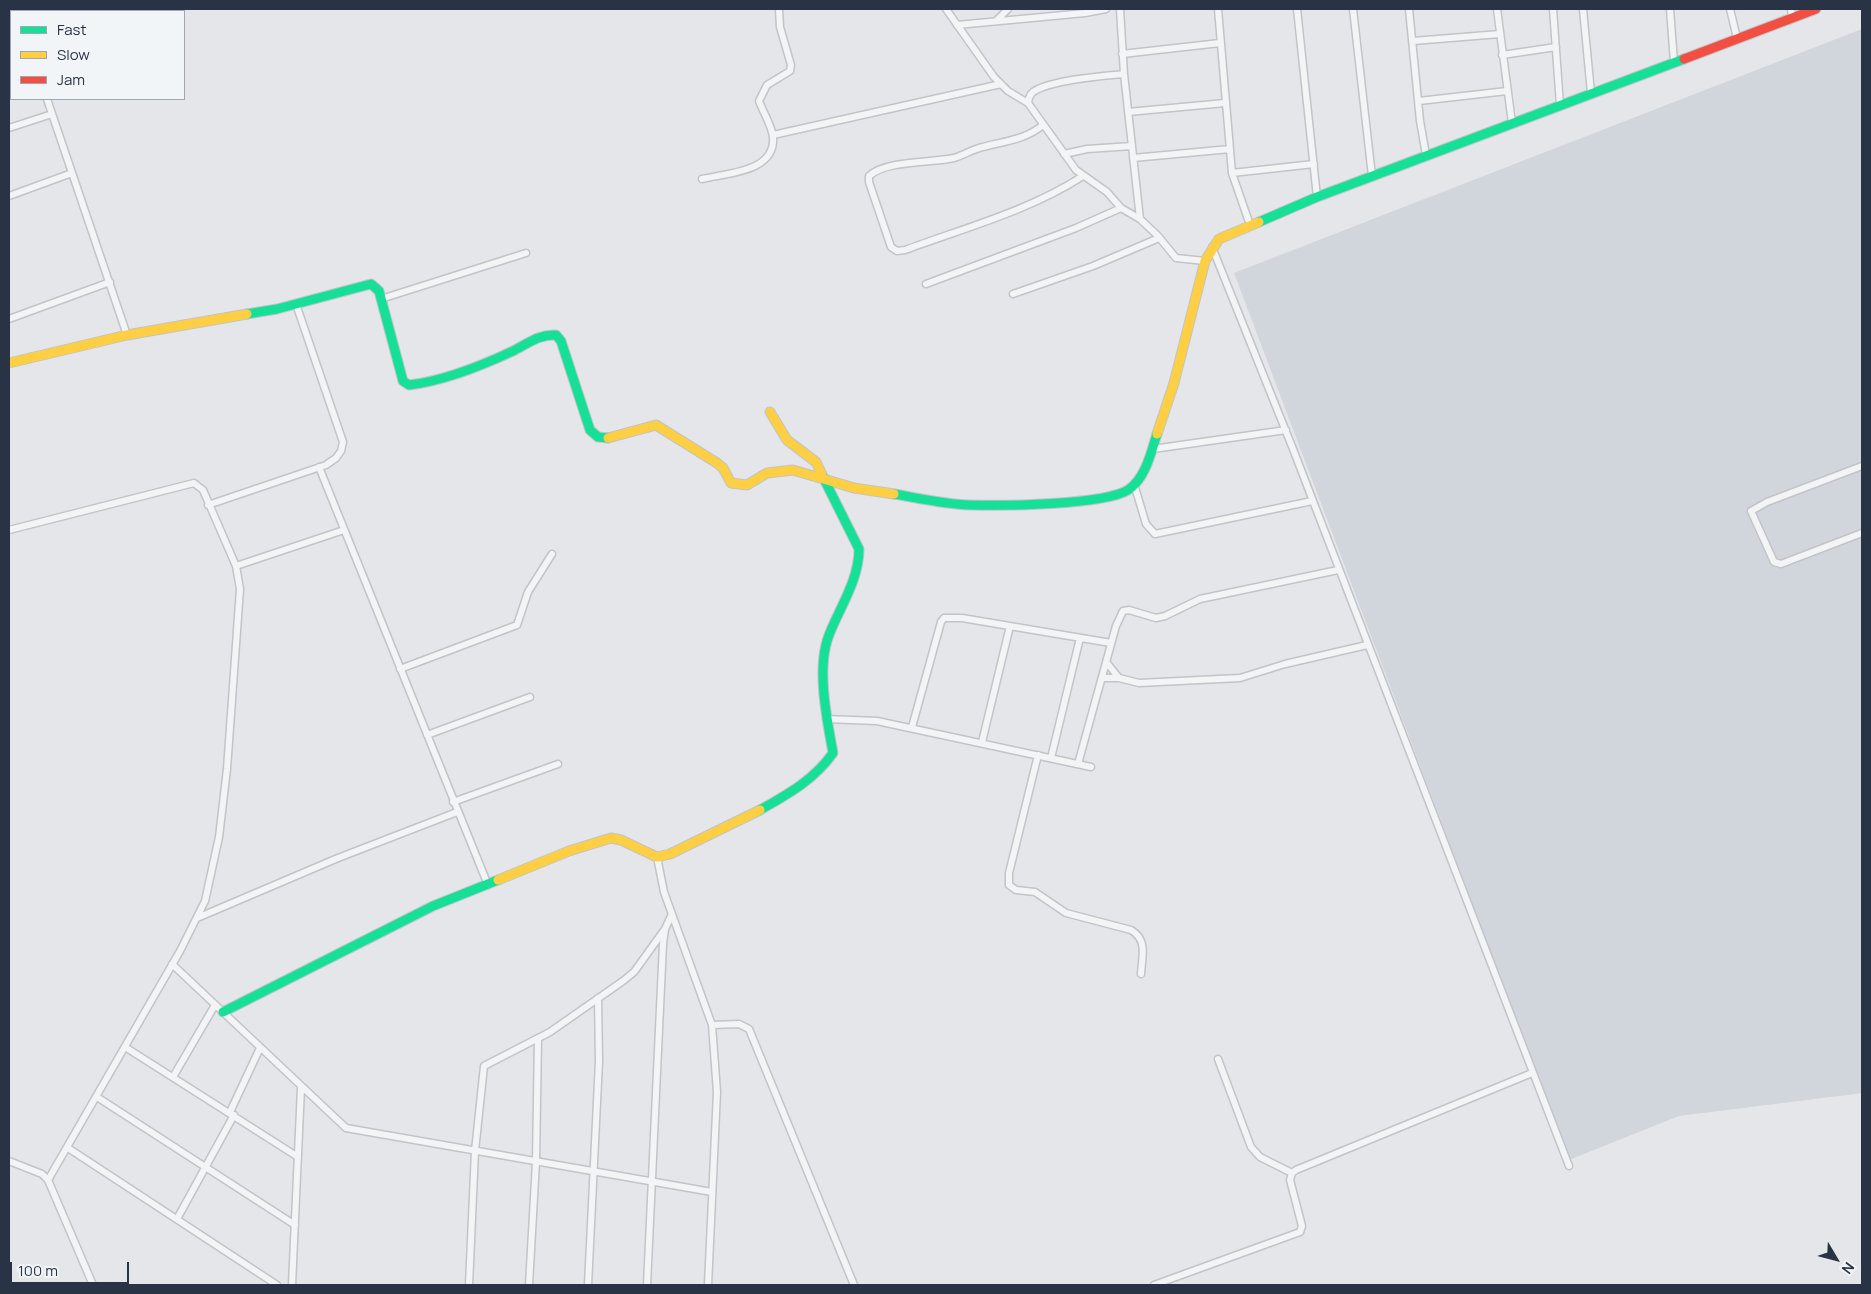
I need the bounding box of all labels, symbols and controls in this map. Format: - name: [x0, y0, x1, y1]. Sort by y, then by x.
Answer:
- legend: [10, 10, 185, 100]
- text: Fast: [57, 19, 86, 40]
- text: Slow: [57, 44, 90, 65]
- text: Jam: [57, 69, 85, 90]
- north arrow: [1811, 1234, 1861, 1284]
- scale bar: [12, 1252, 131, 1284]
- text: N: [1838, 1259, 1859, 1278]
- text: 100 m: [18, 1260, 58, 1281]

